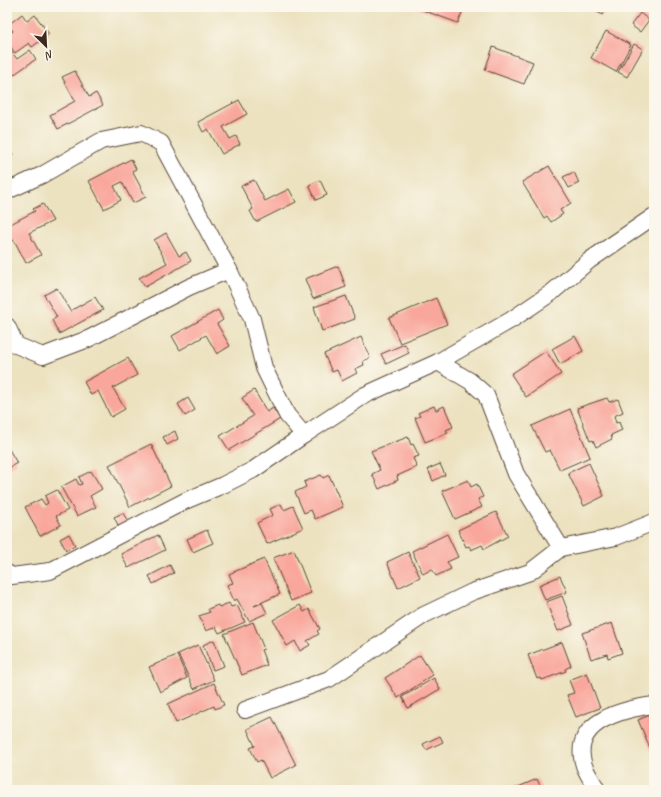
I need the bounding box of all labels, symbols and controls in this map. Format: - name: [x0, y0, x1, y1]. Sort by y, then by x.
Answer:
- north arrow: [26, 26, 66, 66]
- text: N: [42, 47, 56, 64]

